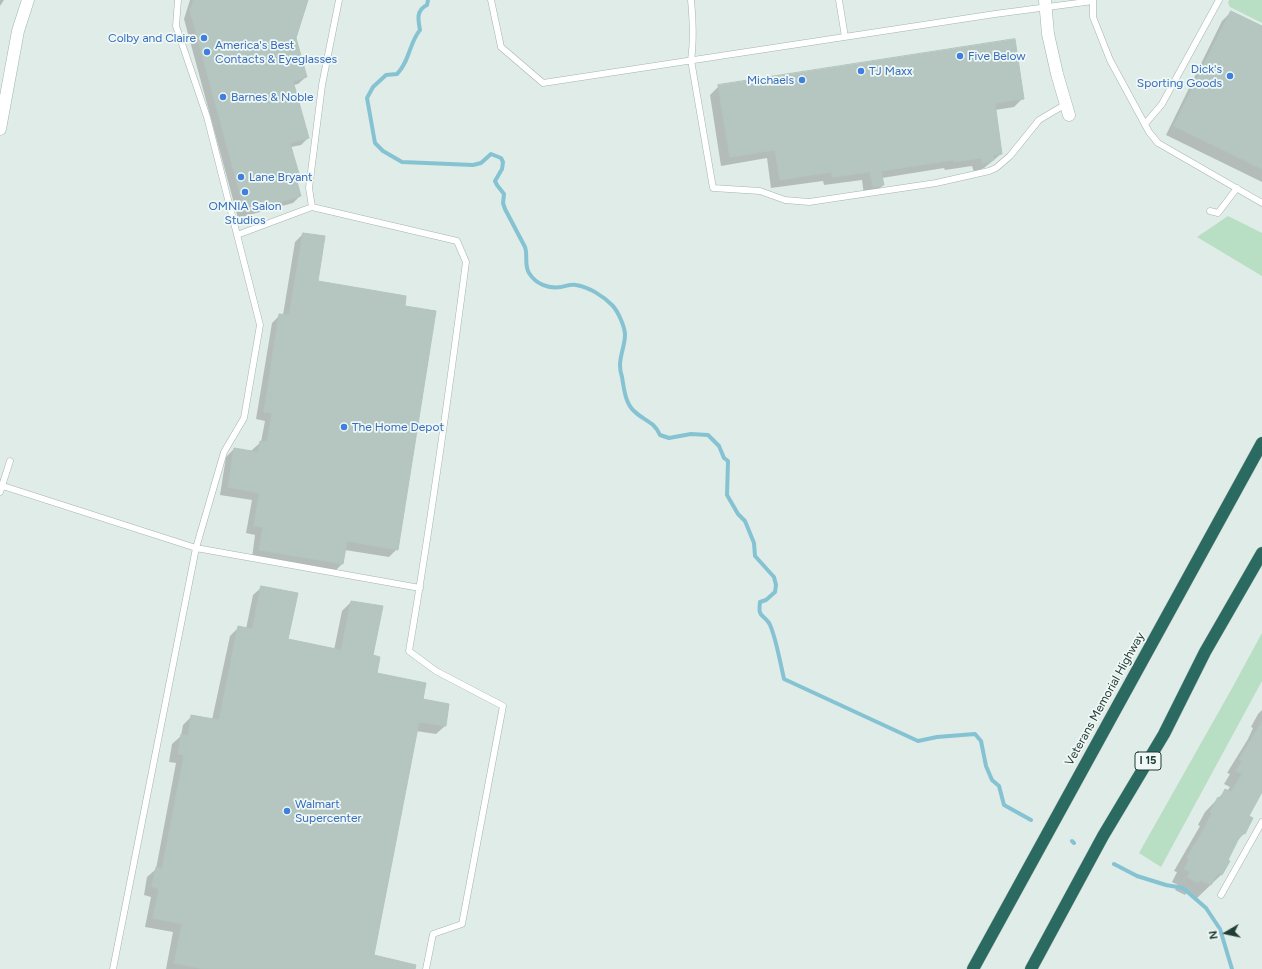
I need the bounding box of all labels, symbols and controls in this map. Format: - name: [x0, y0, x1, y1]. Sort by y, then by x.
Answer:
- place label: Colby and Claire: [108, 31, 196, 45]
- marker: Colby and Claire: [199, 33, 209, 43]
- place label: America's Best Contacts & Eyeglasses: [215, 38, 337, 66]
- marker: America's Best Contacts & Eyeglasses: [202, 47, 212, 57]
- place label: Five Below: [968, 49, 1026, 63]
- marker: Five Below: [955, 51, 965, 61]
- place label: Dick's Sporting Goods: [1137, 62, 1222, 90]
- place label: TJ Maxx: [869, 64, 912, 78]
- marker: TJ Maxx: [856, 66, 866, 76]
- marker: Dick's Sporting Goods: [1225, 71, 1235, 81]
- place label: Michaels: [747, 73, 794, 87]
- marker: Michaels: [797, 75, 807, 85]
- place label: Barnes & Noble: [231, 90, 313, 104]
- marker: Barnes & Noble: [218, 92, 228, 102]
- place label: Lane Bryant: [249, 170, 312, 184]
- marker: Lane Bryant: [236, 172, 246, 182]
- marker: OMNIA Salon Studios: [240, 187, 250, 197]
- place label: OMNIA Salon Studios: [209, 199, 281, 227]
- place label: The Home Depot: [352, 420, 444, 434]
- marker: The Home Depot: [339, 422, 349, 432]
- street label: Veterans Memorial Highway: [1062, 630, 1148, 768]
- road number: I 15: [1135, 752, 1161, 770]
- place label: Walmart Supercenter: [295, 797, 362, 825]
- marker: Walmart Supercenter: [282, 806, 292, 816]
- north arrow: [1206, 913, 1246, 953]
- text: N: [1207, 930, 1221, 940]

